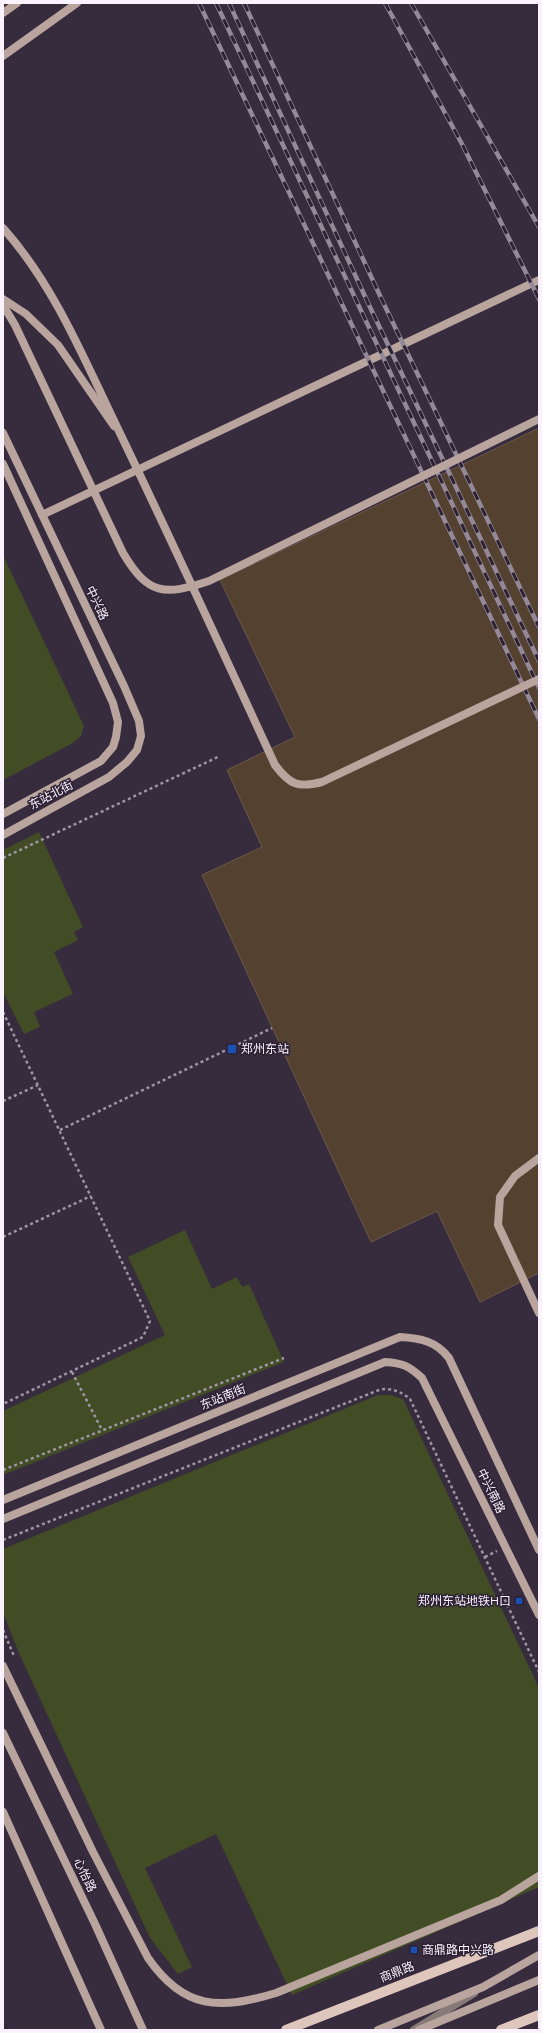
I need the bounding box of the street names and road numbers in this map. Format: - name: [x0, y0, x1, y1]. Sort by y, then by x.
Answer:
- street label: 中兴路: [83, 584, 111, 622]
- street label: 东站北街: [27, 778, 75, 812]
- street label: 东站南街: [198, 1382, 248, 1412]
- street label: 中兴南路: [474, 1466, 508, 1516]
- street label: 心怡路: [71, 1856, 99, 1894]
- street label: 商鼎路: [378, 1959, 416, 1985]

